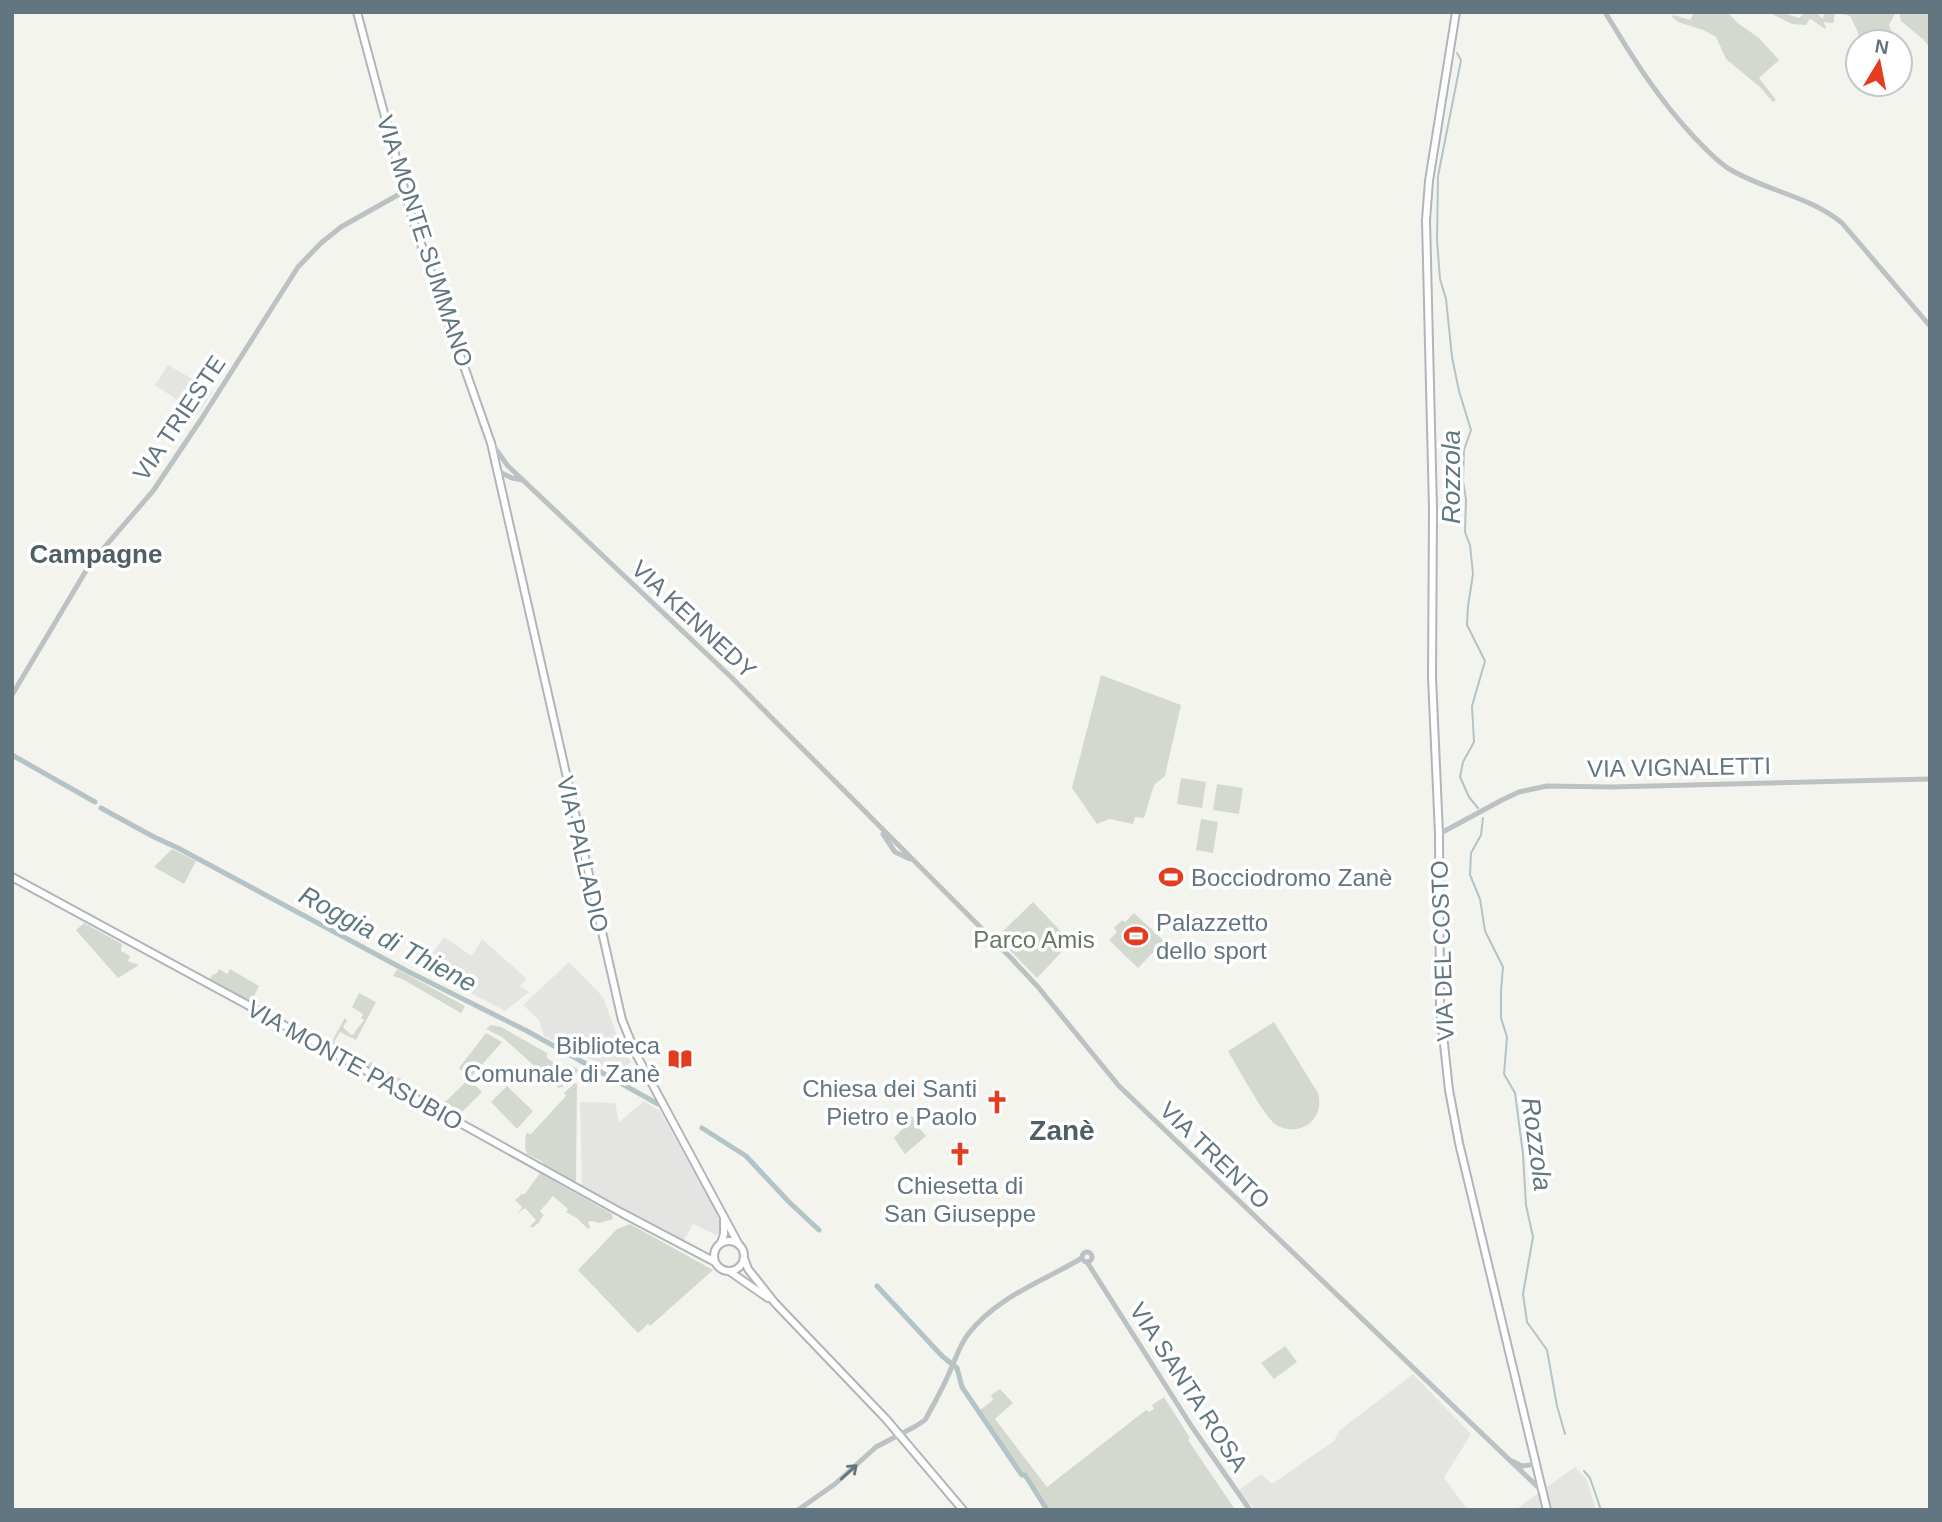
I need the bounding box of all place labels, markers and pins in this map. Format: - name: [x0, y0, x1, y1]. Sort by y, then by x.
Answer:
- sports icon: Bocciodromo Zanè: [1157, 863, 1185, 891]
- place label: Bocciodromo Zanè: [1191, 864, 1392, 891]
- place label: Palazzetto dello sport: [1156, 909, 1268, 964]
- sports icon: Palazzetto dello sport: [1122, 922, 1150, 950]
- place label: Biblioteca Comunale di Zanè: [464, 1032, 661, 1087]
- library icon: Biblioteca Comunale di Zanè: [666, 1045, 694, 1073]
- place label: Chiesa dei Santi Pietro e Paolo: [802, 1075, 977, 1130]
- church icon: Chiesa dei Santi Pietro e Paolo: [983, 1088, 1011, 1116]
- church icon: Chiesetta di San Giuseppe: [946, 1140, 974, 1168]
- place label: Chiesetta di San Giuseppe: [884, 1172, 1036, 1227]

